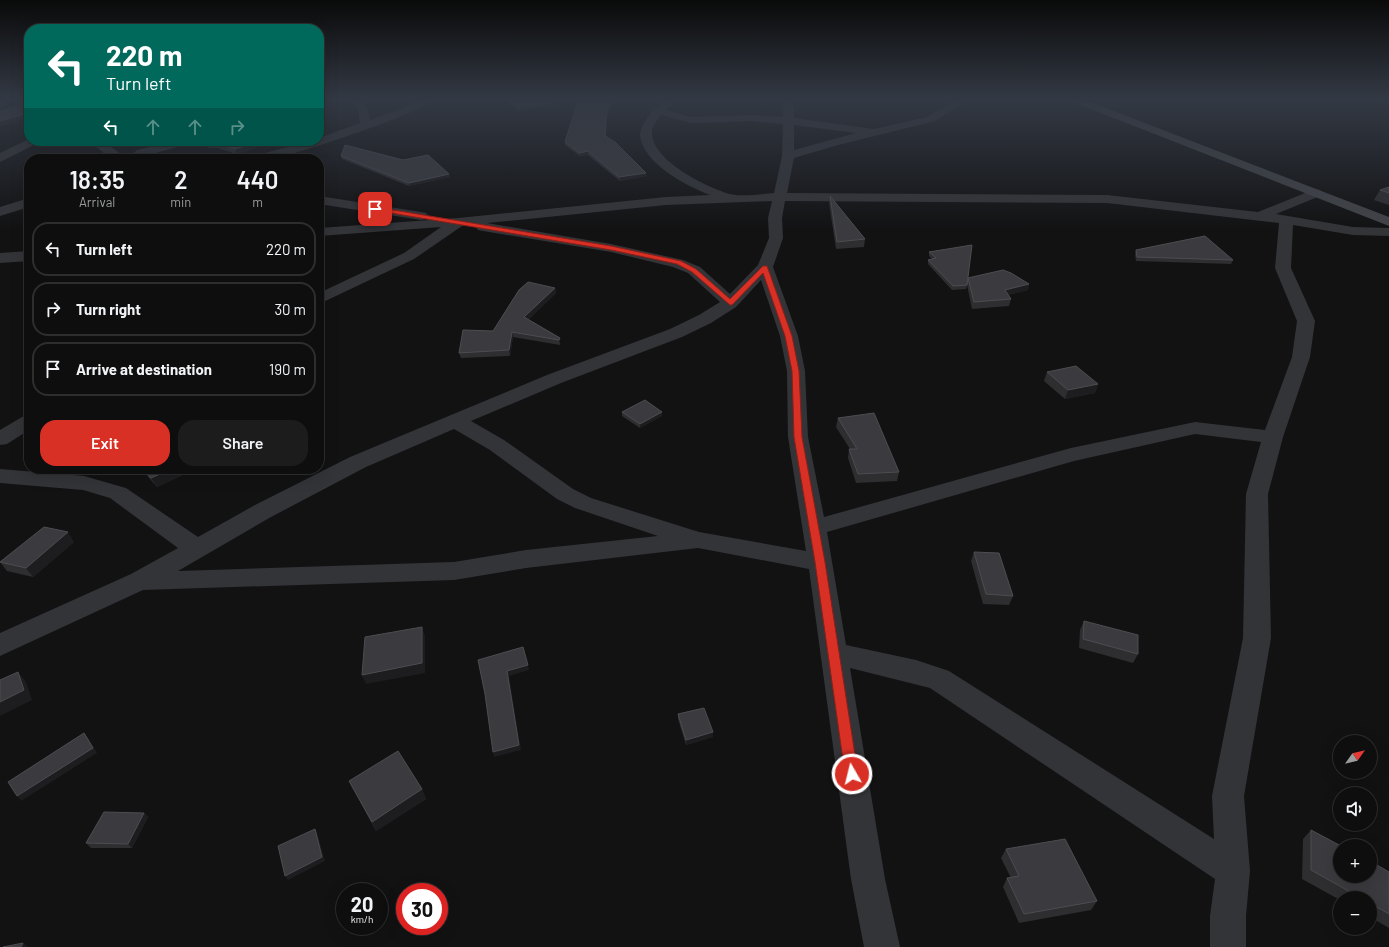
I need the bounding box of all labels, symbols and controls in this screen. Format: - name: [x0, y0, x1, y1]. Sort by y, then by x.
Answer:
- text: 220 m: [106, 38, 182, 72]
- icon: left: [40, 40, 92, 92]
- text: Turn left: [106, 72, 172, 94]
- icon: left: [100, 116, 122, 138]
- icon: ahead: [142, 116, 164, 138]
- icon: ahead: [184, 116, 206, 138]
- icon: right: [226, 116, 248, 138]
- text: 18:35: [69, 165, 125, 194]
- text: 2: [174, 165, 187, 194]
- text: 440: [237, 165, 279, 194]
- pin: [358, 192, 392, 226]
- text: Arrival: [79, 194, 115, 210]
- text: min: [170, 194, 191, 210]
- text: m: [252, 194, 263, 210]
- icon: arrive: [364, 198, 386, 220]
- icon: left: [42, 238, 64, 260]
- text: Turn left: [76, 240, 132, 258]
- text: 220 m: [266, 240, 306, 258]
- icon: right: [42, 298, 64, 320]
- text: Turn right: [76, 300, 141, 318]
- text: 30 m: [274, 300, 306, 318]
- icon: arrive: [42, 358, 64, 380]
- text: Arrive at destination: [76, 360, 212, 378]
- text: 190 m: [269, 360, 306, 378]
- button: Exit: [40, 420, 170, 466]
- button: Share: [178, 420, 308, 466]
- north arrow: [1333, 735, 1377, 779]
- map controls: [1333, 735, 1377, 935]
- position arrow: [831, 753, 873, 795]
- button: sound: [1333, 787, 1377, 831]
- button: +: [1333, 839, 1377, 883]
- speed limit sign: 30: [396, 883, 448, 935]
- button: −: [1333, 891, 1377, 935]
- text: 20: [351, 892, 373, 916]
- text: km/h: [351, 913, 373, 925]

